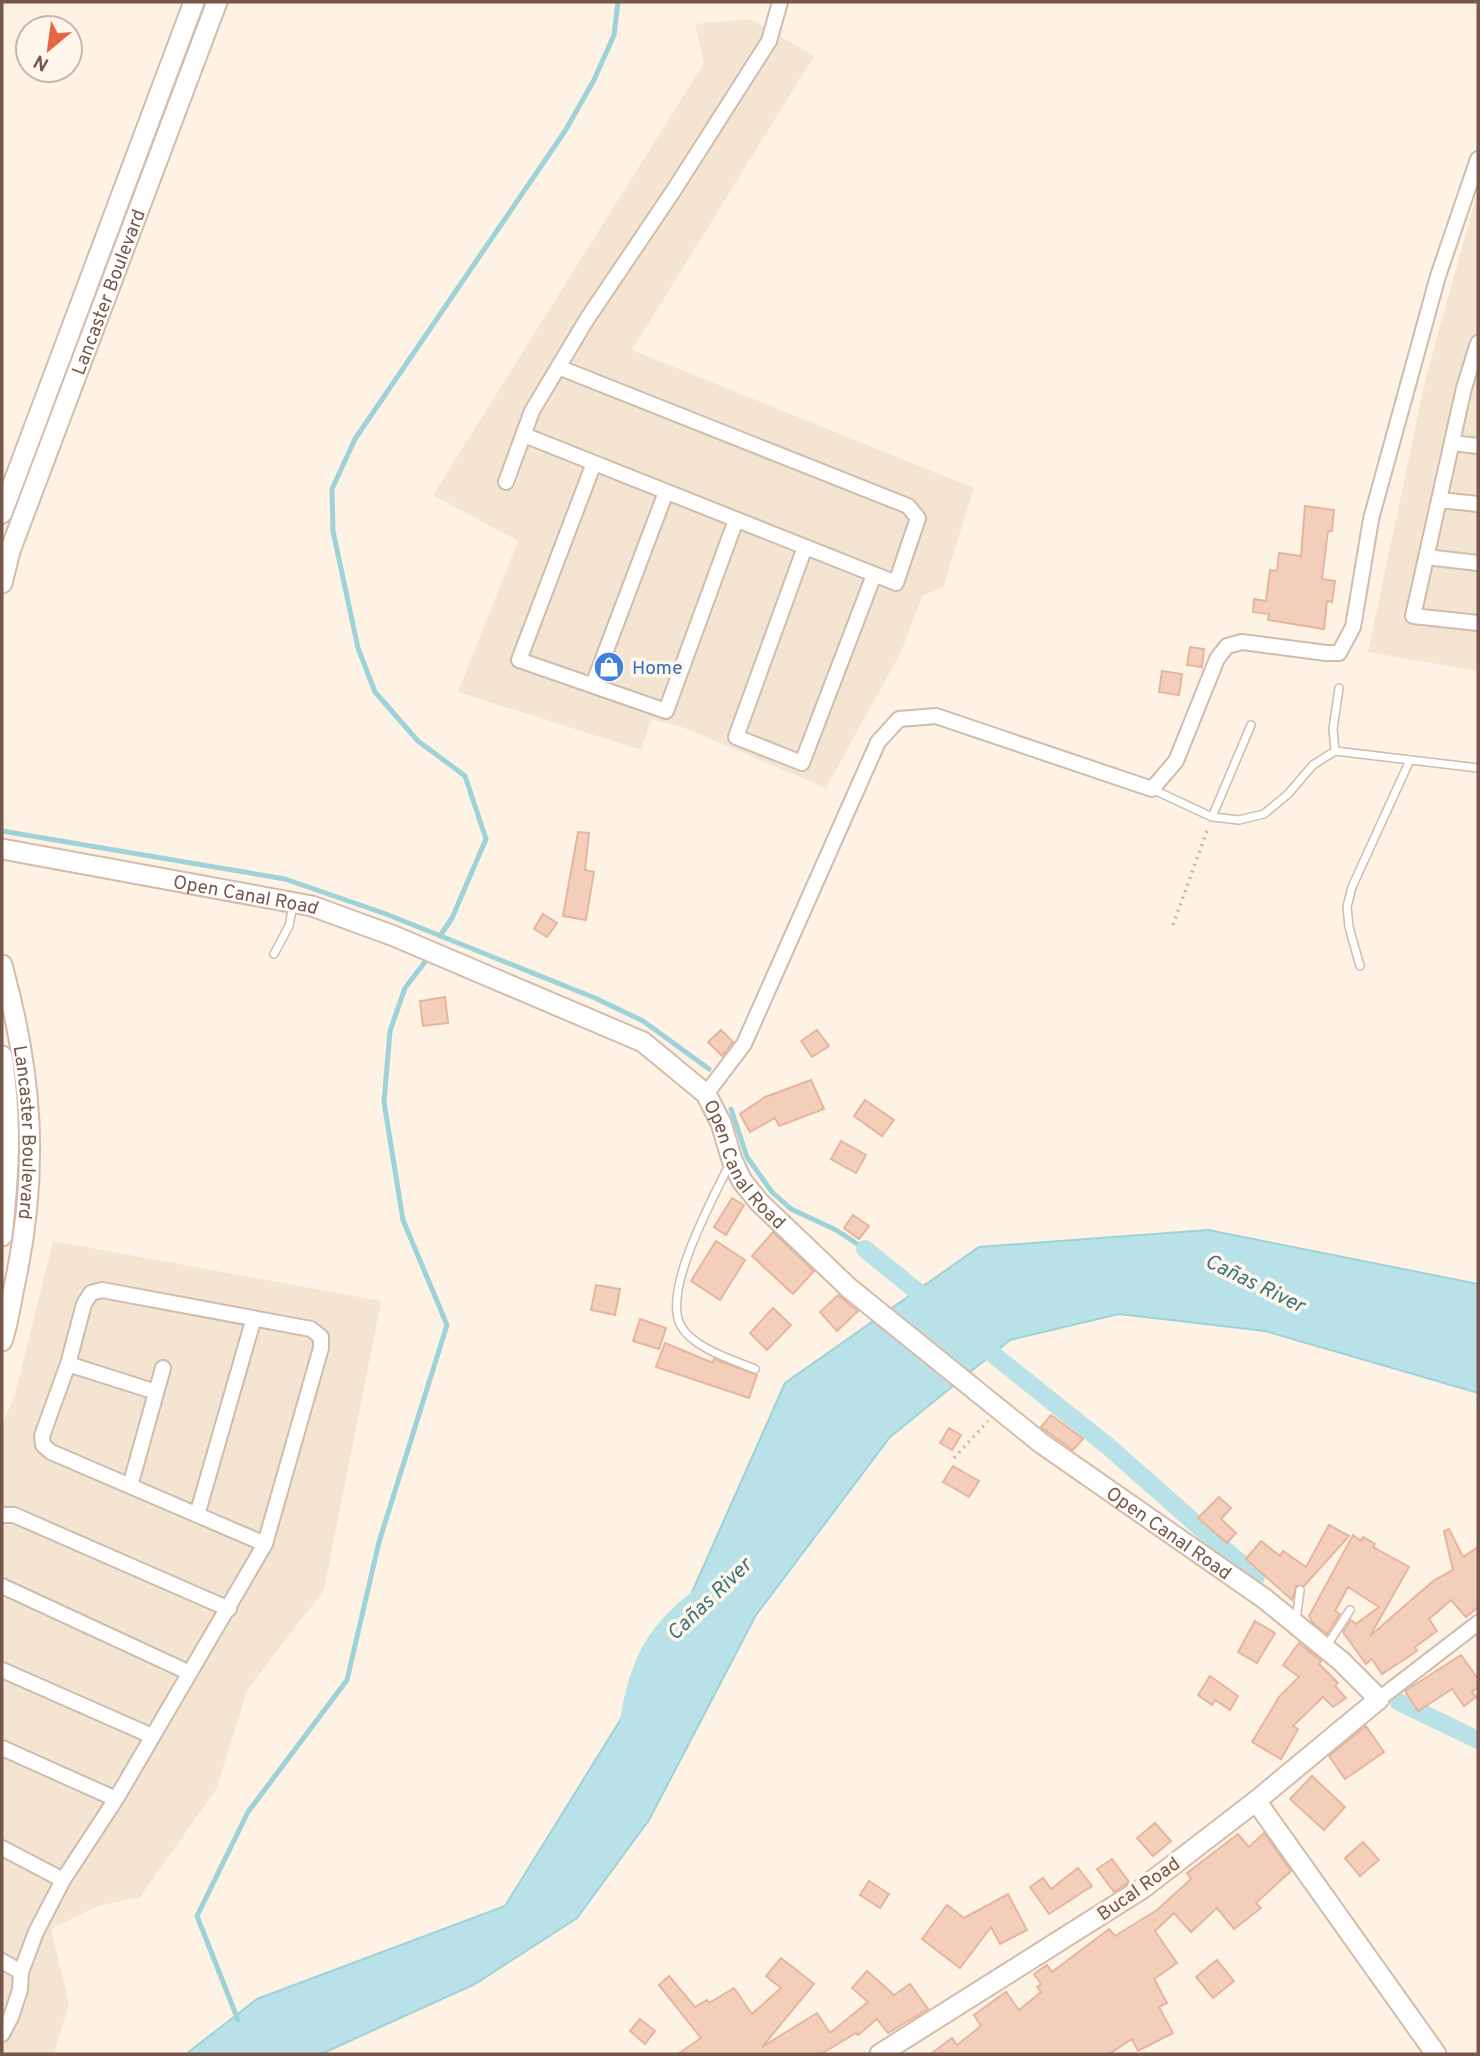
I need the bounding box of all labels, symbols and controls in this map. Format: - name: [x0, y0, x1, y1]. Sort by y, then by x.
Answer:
- north arrow: [14, 14, 84, 84]
- text: N: [30, 48, 54, 76]
- street label: Lancaster Boulevard: [67, 206, 152, 379]
- shop icon: Home: [592, 650, 626, 684]
- place label: Home: [632, 657, 682, 681]
- street label: Open Canal Road: [171, 871, 322, 921]
- street label: Lancaster Boulevard: [7, 1044, 40, 1221]
- street label: Open Canal Road: [697, 1096, 790, 1235]
- water label: Cañas River: [1200, 1249, 1311, 1321]
- street label: Open Canal Road: [1101, 1482, 1236, 1586]
- water label: Cañas River: [662, 1551, 760, 1647]
- street label: Bucal Road: [1093, 1852, 1185, 1927]

